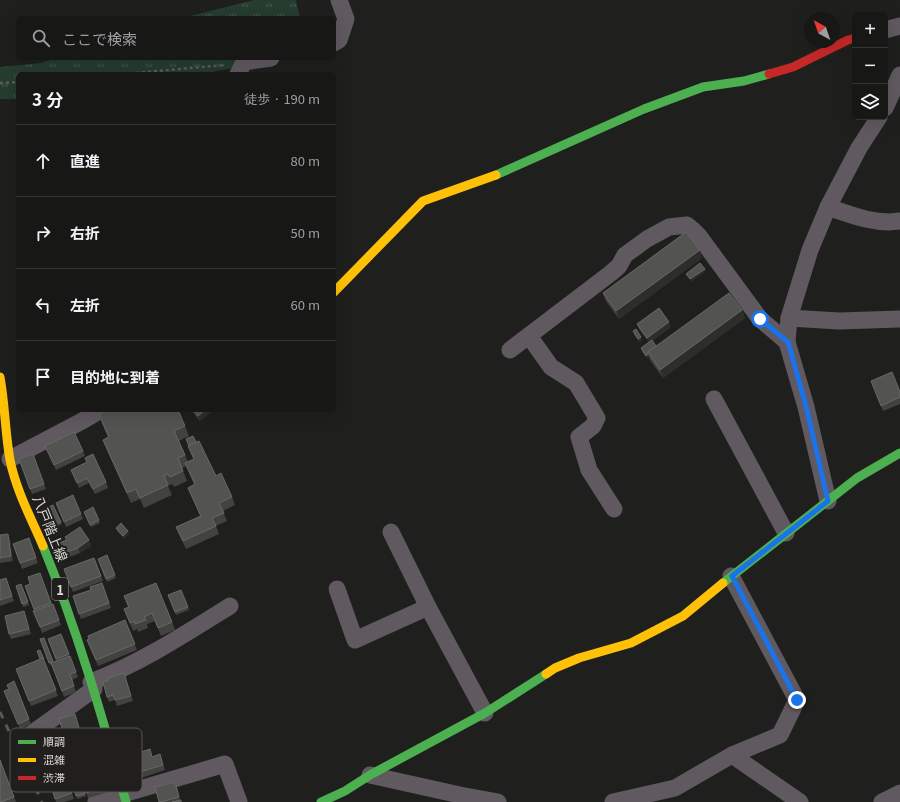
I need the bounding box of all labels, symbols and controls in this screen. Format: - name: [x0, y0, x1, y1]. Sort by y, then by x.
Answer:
- north arrow: [804, 12, 840, 48]
- map controls: [852, 12, 888, 120]
- button: +: [852, 12, 888, 48]
- search box: [16, 16, 336, 60]
- icon: search: [30, 27, 52, 49]
- text: ここで検索: [62, 28, 137, 49]
- button: −: [852, 48, 888, 84]
- button: layers: [852, 84, 888, 120]
- text: 3 分: [32, 86, 63, 111]
- text: 徒歩 · 190 m: [244, 89, 320, 108]
- icon: ahead: [32, 150, 54, 172]
- text: 直進: [70, 150, 100, 171]
- text: 80 m: [291, 151, 320, 170]
- icon: right: [32, 222, 54, 244]
- text: 右折: [70, 222, 100, 243]
- text: 50 m: [291, 223, 320, 242]
- icon: left: [32, 294, 54, 316]
- text: 左折: [70, 294, 100, 315]
- text: 60 m: [291, 295, 320, 314]
- route start: [751, 310, 769, 328]
- icon: arrive: [32, 366, 54, 388]
- text: 目的地に到着: [70, 366, 160, 387]
- street label: 八戸階上線: [29, 492, 73, 564]
- road number: 1: [52, 578, 68, 600]
- route end: [788, 691, 806, 709]
- legend: [10, 728, 142, 792]
- text: 順調: [43, 733, 65, 749]
- text: 混雑: [43, 751, 65, 767]
- text: 渋滞: [43, 769, 65, 785]

